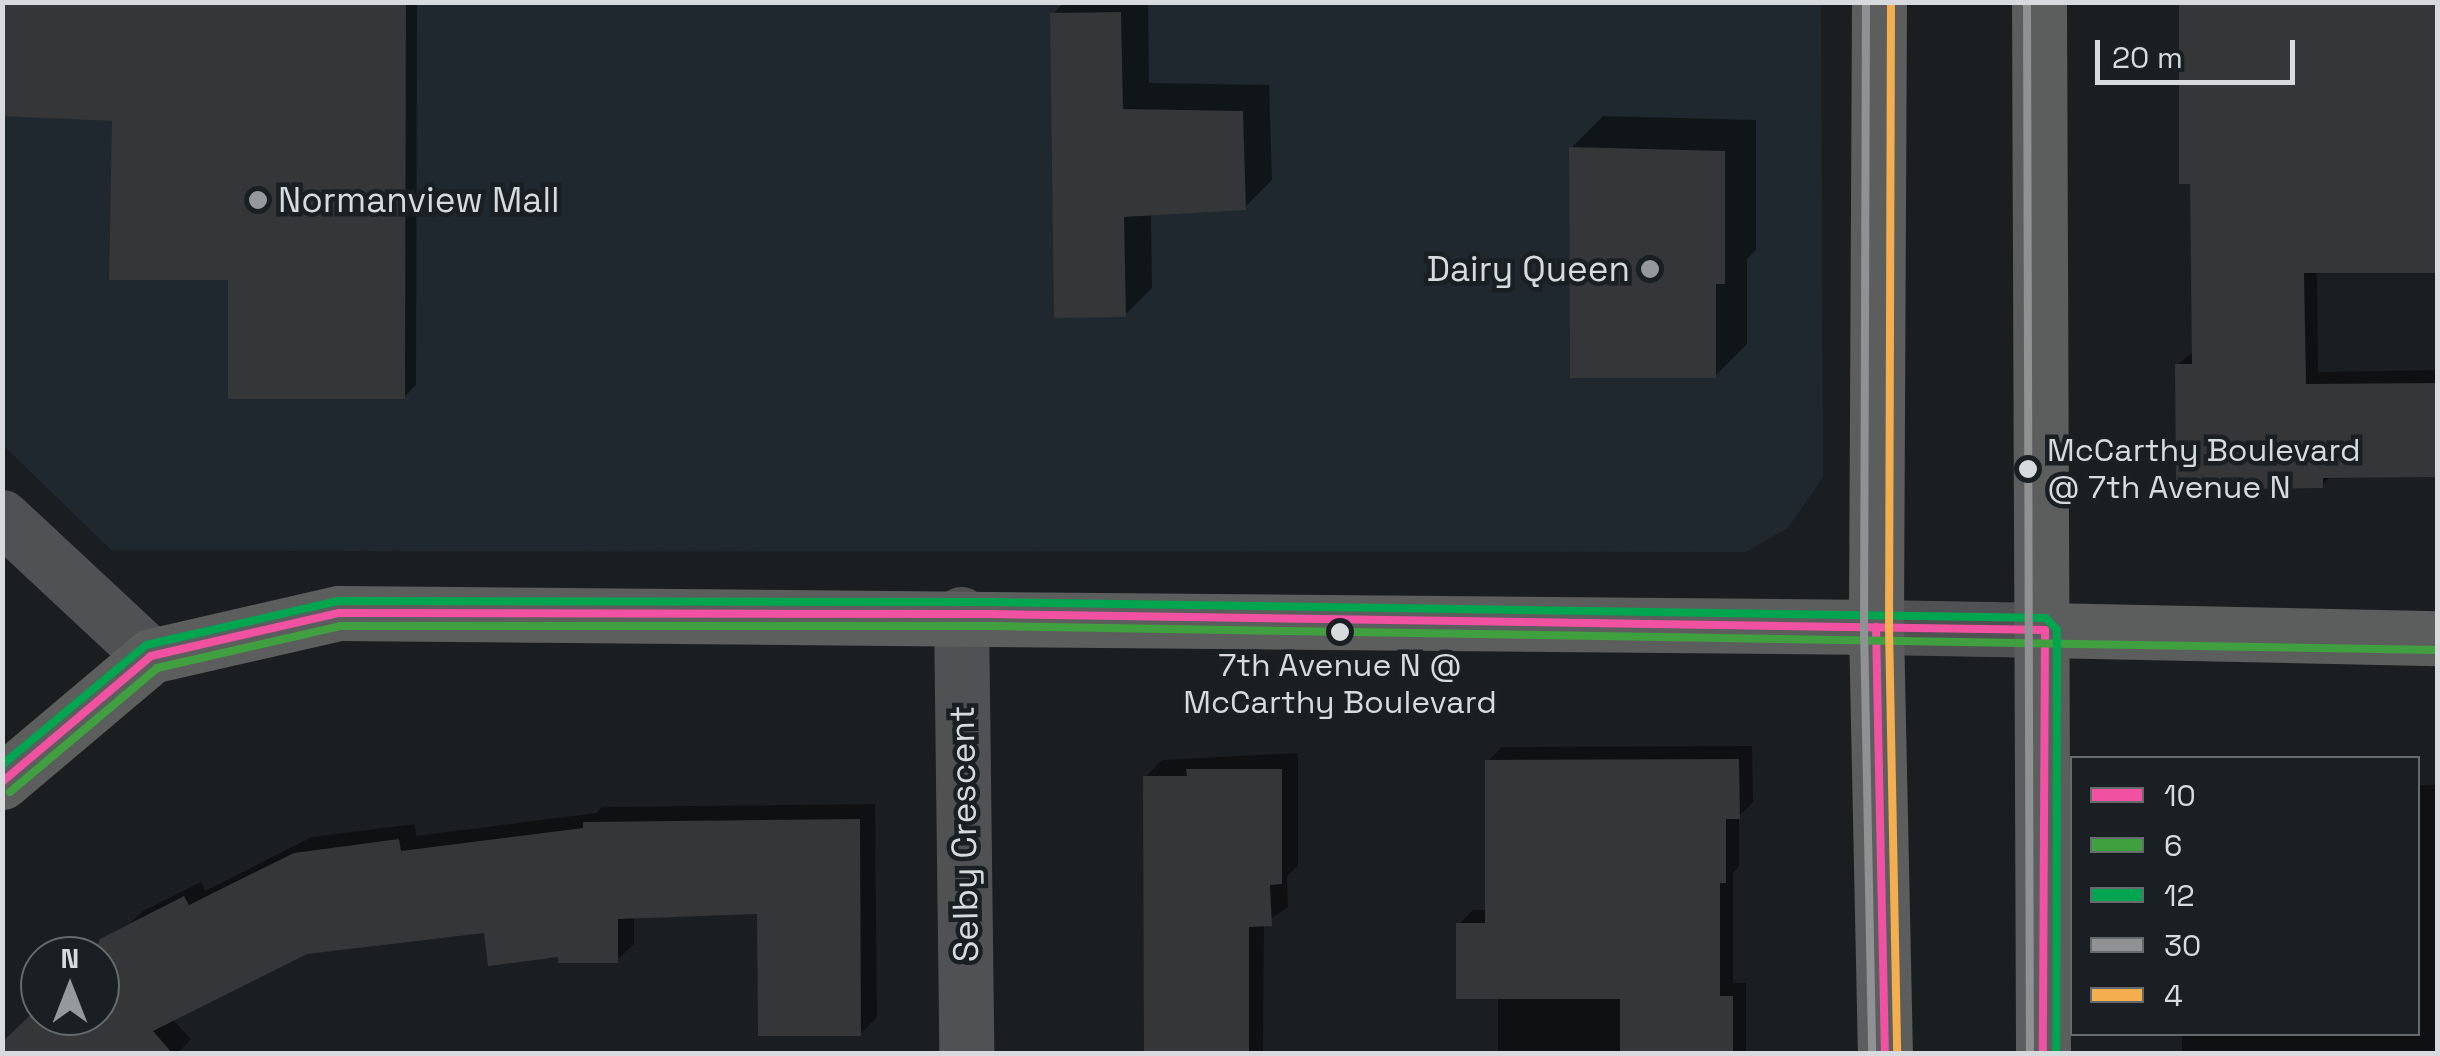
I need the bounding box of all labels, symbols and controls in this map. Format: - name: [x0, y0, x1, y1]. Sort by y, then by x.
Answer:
- scale bar: [2100, 20, 2300, 82]
- text: 20 m: [2112, 38, 2183, 77]
- place label: Normanview Mall: [278, 179, 560, 221]
- marker: Normanview Mall: [247, 189, 269, 211]
- place label: Dairy Queen: [1427, 248, 1630, 290]
- marker: Dairy Queen: [1639, 258, 1661, 280]
- place label: McCarthy Boulevard @ 7th Avenue N: [2047, 432, 2361, 507]
- marker: McCarthy Boulevard @ 7th Avenue N: [2018, 459, 2038, 479]
- marker: 7th Avenue N @ McCarthy Boulevard: [1330, 622, 1350, 642]
- place label: 7th Avenue N @ McCarthy Boulevard: [1183, 647, 1497, 722]
- street label: Selby Crescent: [941, 705, 987, 963]
- legend: [2070, 756, 2420, 1036]
- text: 10: [2164, 776, 2196, 815]
- text: 6: [2164, 826, 2182, 865]
- text: 12: [2164, 876, 2195, 915]
- text: 30: [2164, 926, 2201, 965]
- north arrow: [20, 936, 120, 1036]
- text: N: [61, 940, 79, 976]
- text: 4: [2164, 976, 2183, 1015]

